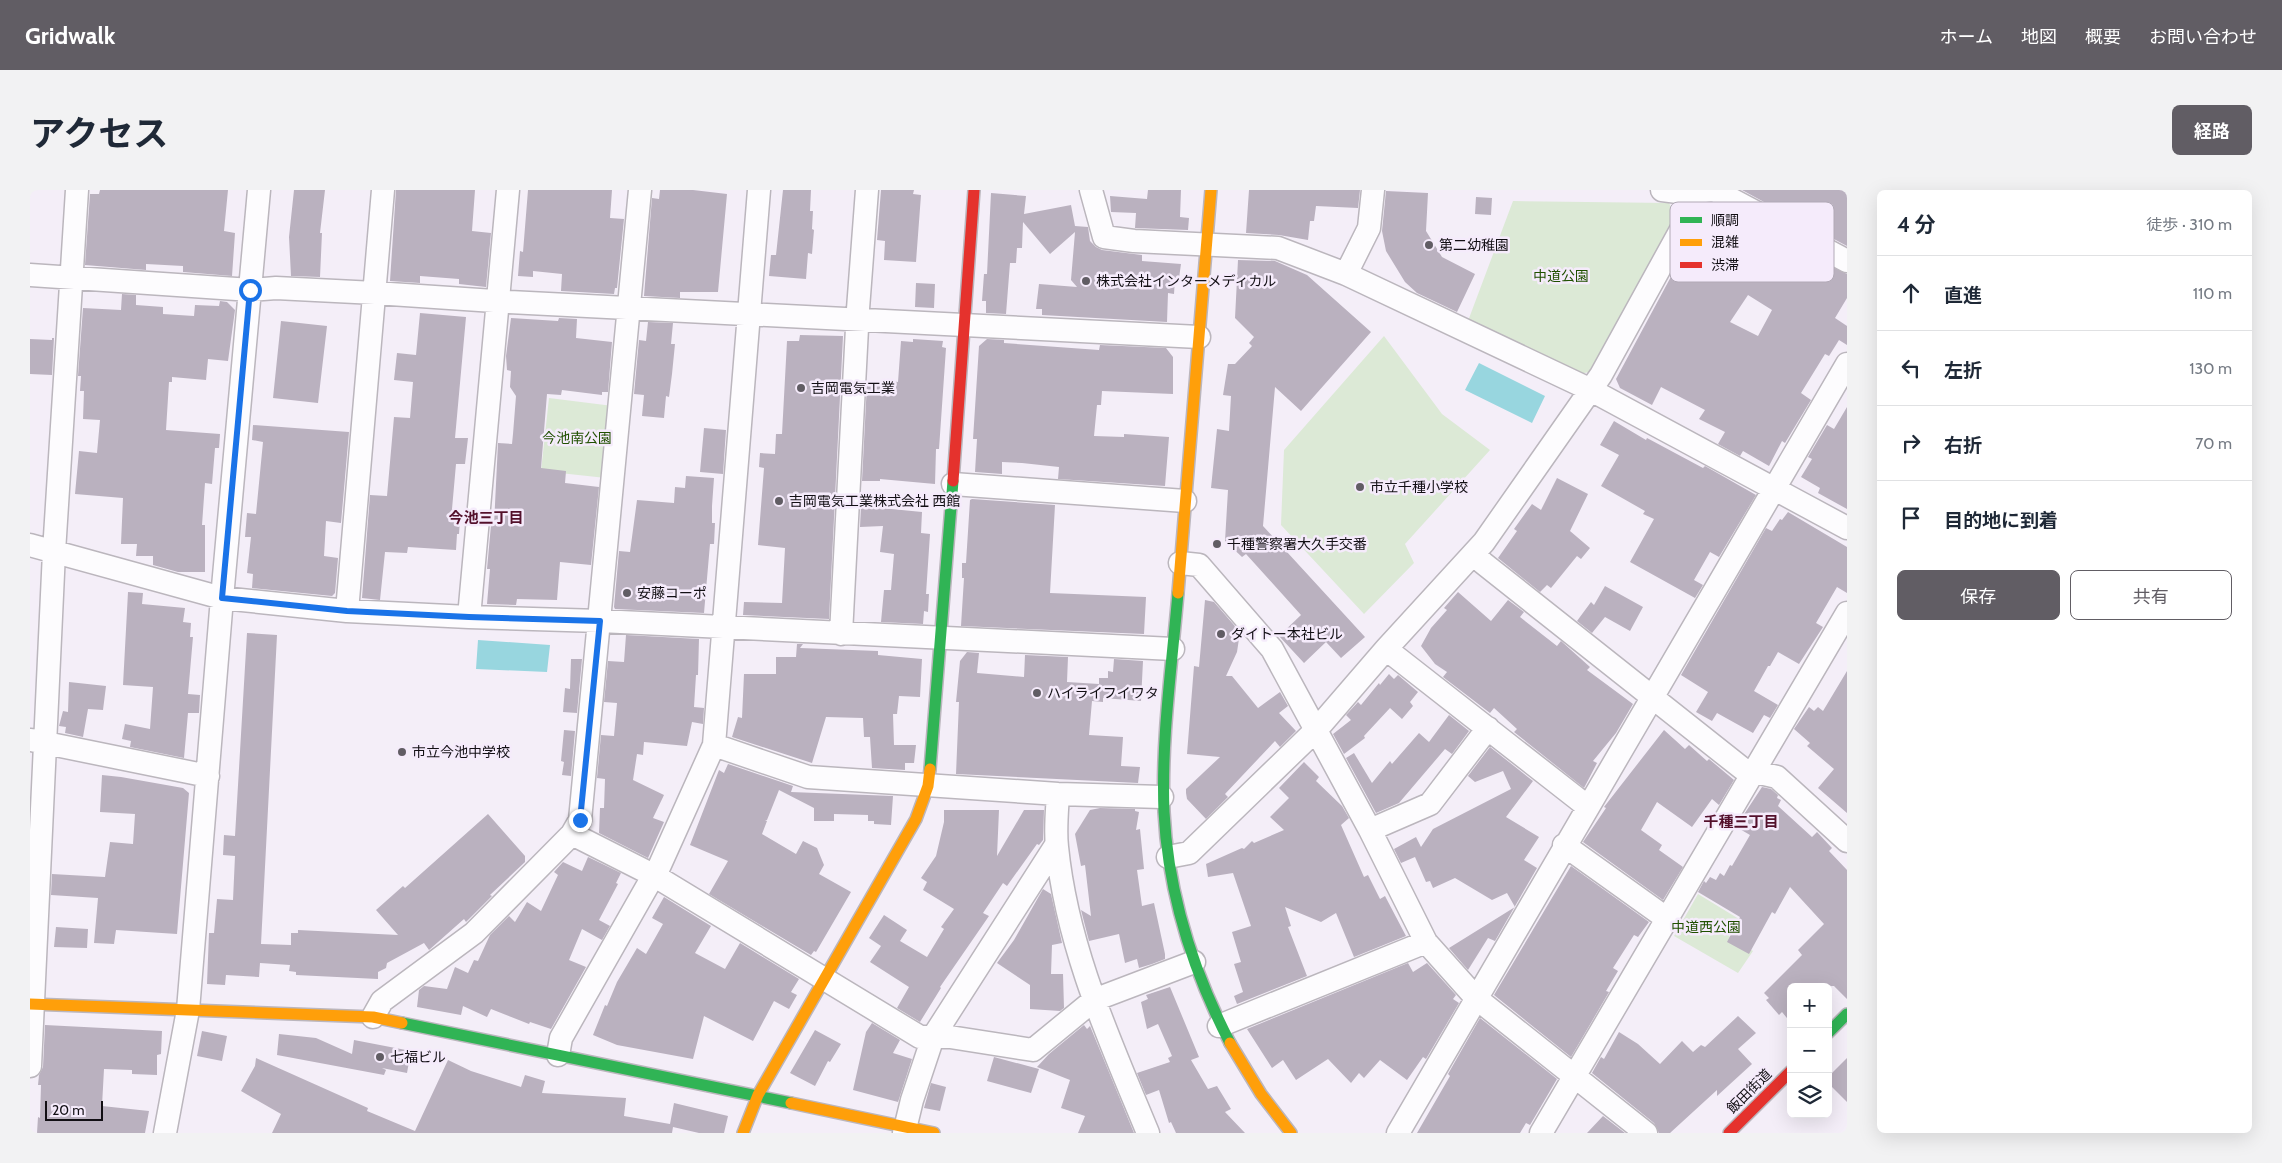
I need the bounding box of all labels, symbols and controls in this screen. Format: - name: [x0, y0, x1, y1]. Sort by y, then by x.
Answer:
- text: Gridwalk: [25, 21, 115, 50]
- text: ホーム: [1940, 26, 1993, 48]
- text: 地図: [2021, 26, 2057, 48]
- text: 概要: [2085, 26, 2121, 48]
- text: お問い合わせ: [2149, 26, 2257, 48]
- button: 経路: [2172, 105, 2252, 155]
- text: アクセス: [30, 112, 168, 155]
- legend: [1670, 202, 1834, 282]
- text: 順調: [1711, 211, 1739, 229]
- text: 4 分: [1897, 212, 1936, 237]
- text: 徒歩 · 310 m: [2146, 215, 2232, 234]
- text: 混雑: [1711, 233, 1739, 251]
- place label: 第二幼稚園: [1439, 236, 1509, 254]
- marker: 第二幼稚園: [1423, 239, 1435, 251]
- text: 渋滞: [1711, 256, 1739, 274]
- park label: 中道公園: [1533, 267, 1589, 285]
- place label: 株式会社インターメディカル: [1096, 272, 1276, 290]
- marker: 株式会社インターメディカル: [1080, 275, 1092, 287]
- route start: [239, 279, 262, 302]
- icon: ahead: [1897, 279, 1925, 307]
- text: 直進: [1944, 284, 1982, 307]
- text: 110 m: [2193, 284, 2232, 303]
- icon: left: [1897, 354, 1925, 382]
- text: 左折: [1944, 359, 1982, 382]
- text: 130 m: [2189, 359, 2232, 378]
- place label: 吉岡電気工業: [811, 379, 895, 397]
- marker: 吉岡電気工業: [795, 382, 807, 394]
- park label: 今池南公園: [542, 429, 612, 447]
- icon: right: [1897, 429, 1925, 457]
- text: 右折: [1944, 434, 1982, 457]
- text: 70 m: [2195, 434, 2232, 453]
- place label: 市立千種小学校: [1370, 478, 1468, 496]
- marker: 市立千種小学校: [1354, 481, 1366, 493]
- place label: 吉岡電気工業株式会社 西館: [789, 492, 960, 510]
- marker: 吉岡電気工業株式会社 西館: [773, 495, 785, 507]
- icon: arrive: [1897, 504, 1925, 532]
- district label: 今池三丁目: [448, 509, 524, 527]
- text: 目的地に到着: [1944, 509, 2058, 532]
- place label: 千種警察署大久手交番: [1227, 535, 1367, 553]
- marker: 千種警察署大久手交番: [1211, 538, 1223, 550]
- button: 保存: [1897, 570, 2060, 620]
- button: 共有: [2070, 570, 2232, 620]
- place label: 安藤コーポ: [637, 584, 707, 602]
- marker: 安藤コーポ: [621, 587, 633, 599]
- place label: ダイトー本社ビル: [1231, 625, 1343, 643]
- marker: ダイトー本社ビル: [1215, 628, 1227, 640]
- place label: ハイライフイワタ: [1047, 684, 1159, 702]
- marker: ハイライフイワタ: [1031, 687, 1043, 699]
- place label: 市立今池中学校: [412, 743, 510, 761]
- marker: 市立今池中学校: [396, 746, 408, 758]
- route end: [569, 809, 592, 832]
- district label: 千種三丁目: [1703, 813, 1779, 831]
- park label: 中道西公園: [1671, 918, 1741, 936]
- map controls: [1787, 983, 1832, 1118]
- button: +: [1787, 983, 1832, 1028]
- button: −: [1787, 1028, 1832, 1073]
- place label: 七福ビル: [390, 1048, 446, 1066]
- marker: 七福ビル: [374, 1051, 386, 1063]
- street label: 飯田街道: [1723, 1065, 1775, 1117]
- button: layers: [1787, 1073, 1832, 1118]
- scale bar: [45, 1098, 102, 1121]
- text: 20 m: [52, 1101, 85, 1119]

